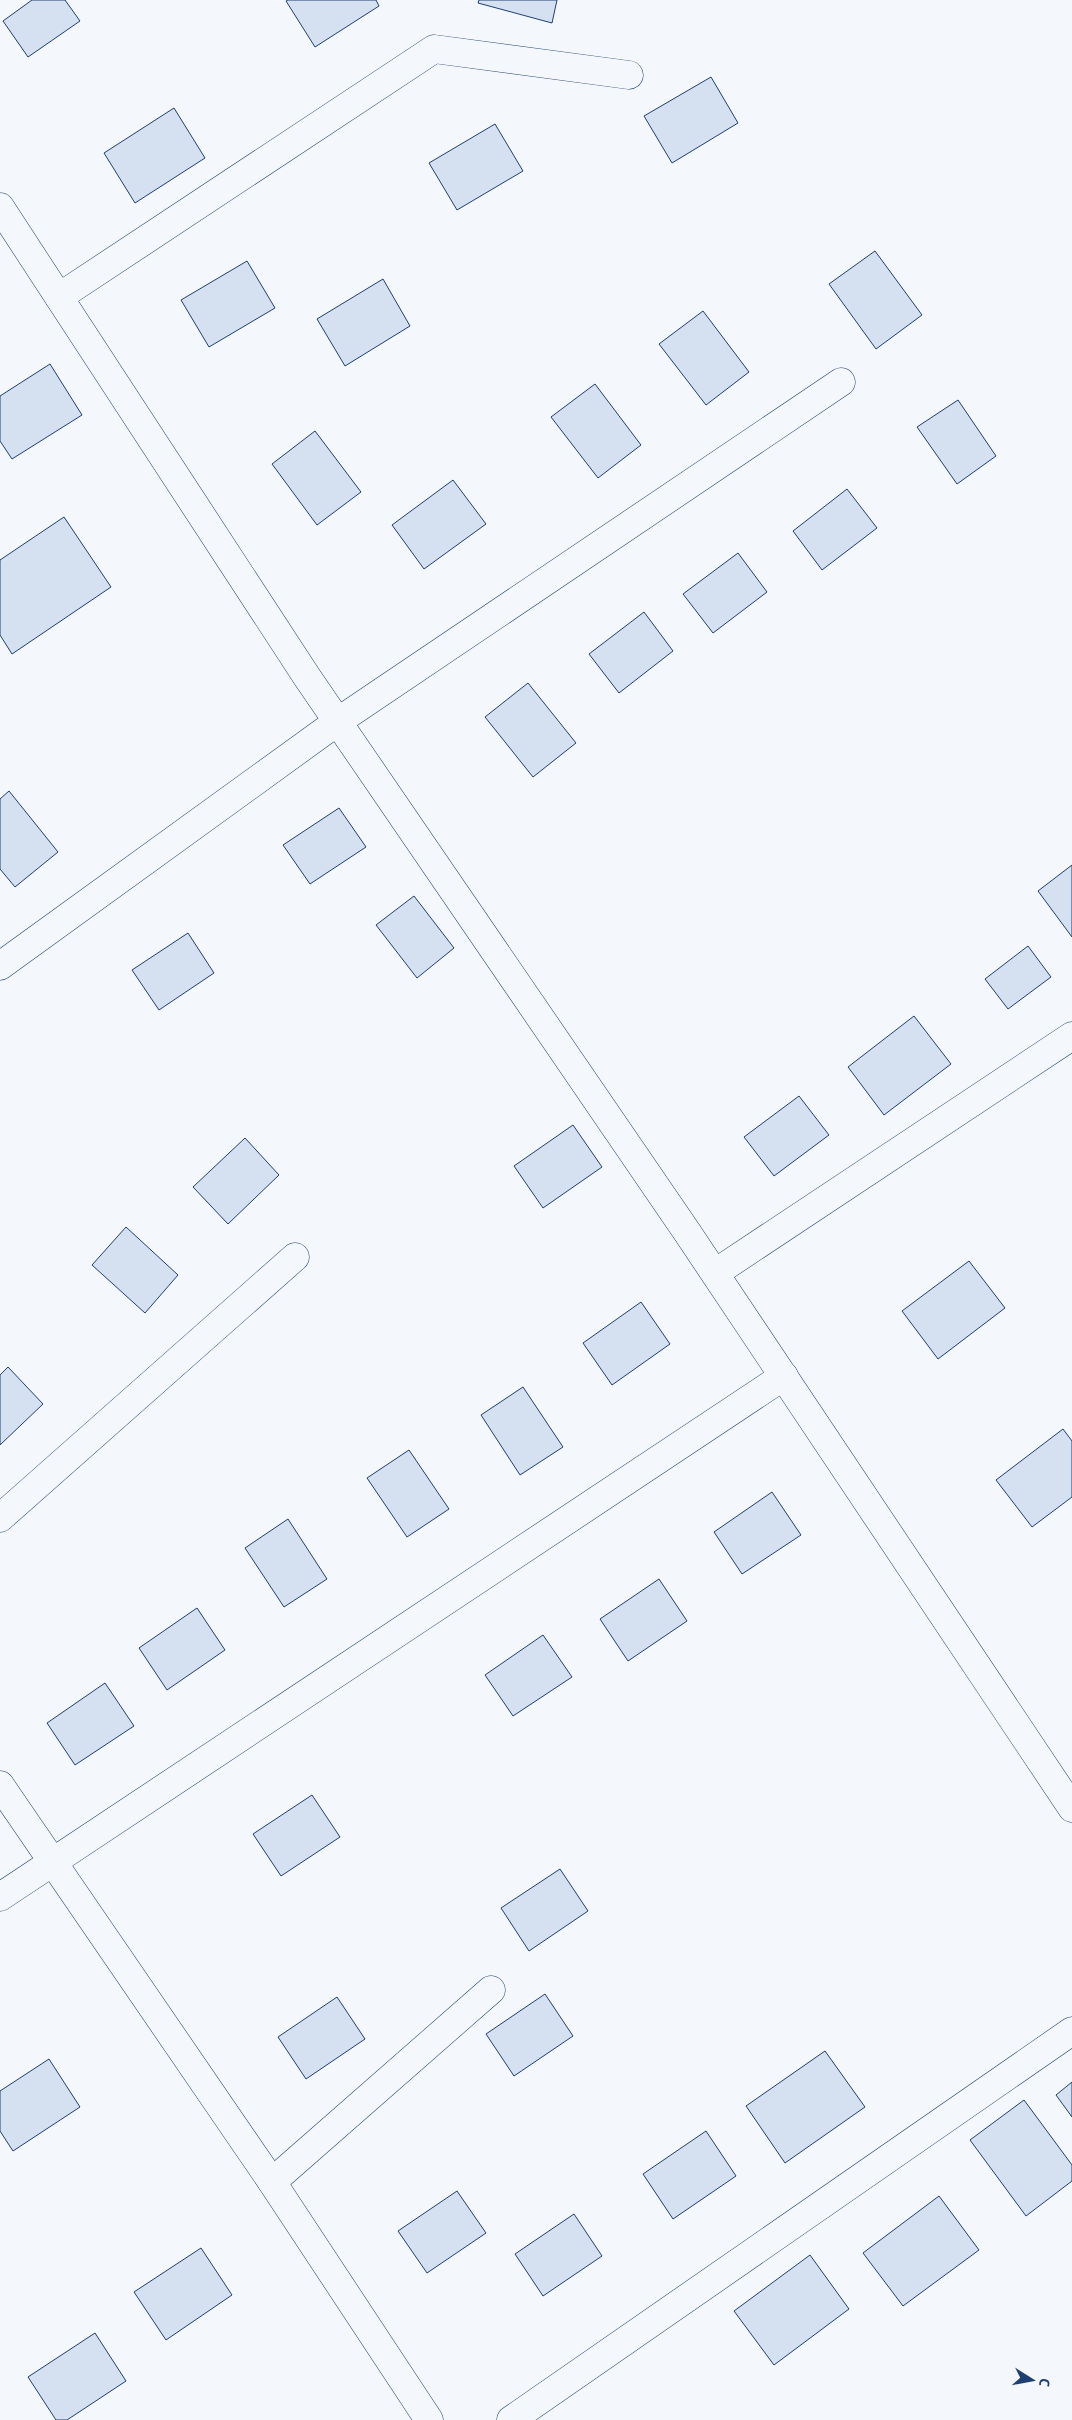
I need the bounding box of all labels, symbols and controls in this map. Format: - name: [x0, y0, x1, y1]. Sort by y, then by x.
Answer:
- north arrow: [1007, 2355, 1057, 2405]
- text: С: [1035, 2377, 1054, 2388]

